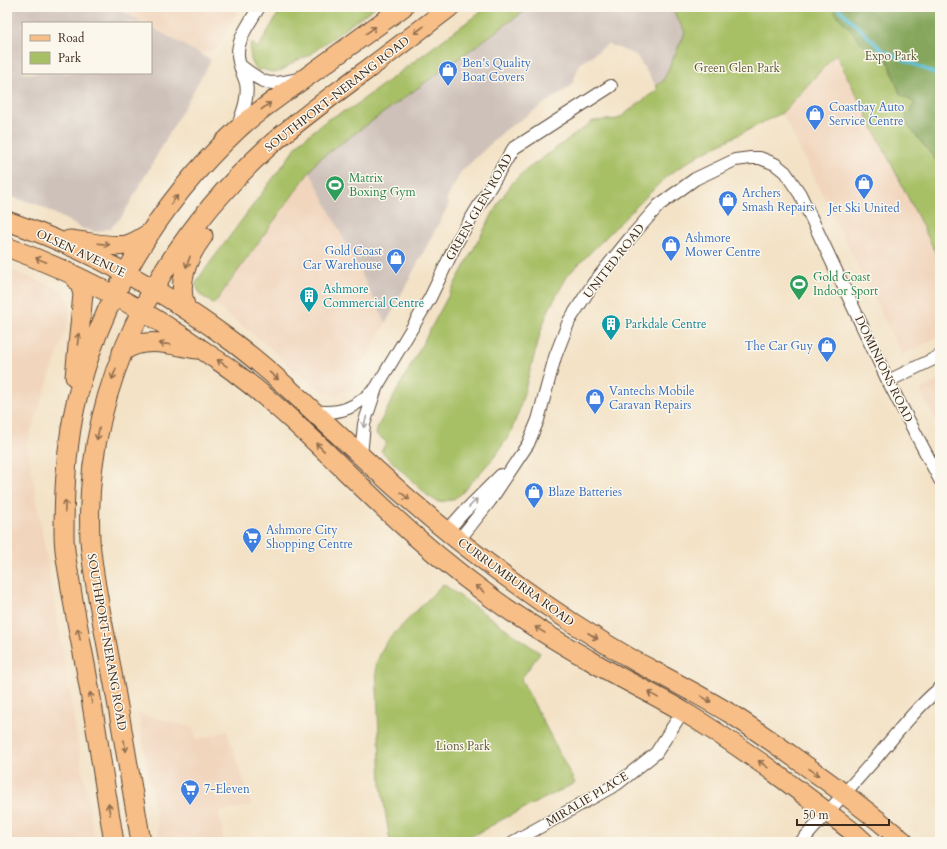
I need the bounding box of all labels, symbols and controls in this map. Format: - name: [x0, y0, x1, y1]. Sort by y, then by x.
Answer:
- legend: [22, 22, 152, 74]
- one-way arrow: [366, 26, 377, 34]
- one-way arrow: [414, 26, 425, 35]
- text: Road: [58, 30, 85, 46]
- street label: SOUTHPORT-NERANG ROAD: [261, 32, 413, 156]
- park label: Expo Park: [865, 48, 918, 64]
- text: Park: [58, 50, 82, 66]
- place label: Ben's Quality Boat Covers: [462, 55, 532, 85]
- shop icon: Ben's Quality Boat Covers: [437, 59, 459, 87]
- park label: Green Glen Park: [694, 60, 781, 76]
- place label: Coastbay Auto Service Centre: [829, 99, 905, 129]
- one-way arrow: [260, 102, 271, 110]
- shop icon: Coastbay Auto Service Centre: [804, 103, 826, 131]
- street label: GREEN GLEN ROAD: [442, 151, 516, 263]
- place label: Matrix Boxing Gym: [349, 170, 417, 200]
- shop icon: Jet Ski United: [853, 172, 875, 200]
- sports icon: Matrix Boxing Gym: [324, 174, 346, 202]
- place label: Archers Smash Repairs: [742, 185, 814, 215]
- shop icon: Archers Smash Repairs: [717, 189, 739, 217]
- one-way arrow: [169, 194, 178, 205]
- place label: Jet Ski United: [826, 200, 900, 216]
- street label: UNITED ROAD: [580, 220, 648, 301]
- street label: OLSEN AVENUE: [34, 225, 128, 281]
- place label: Ashmore Mower Centre: [685, 230, 761, 260]
- shop icon: Ashmore Mower Centre: [660, 234, 682, 262]
- one-way arrow: [98, 240, 111, 248]
- place label: Gold Coast Car Warehouse: [303, 243, 382, 273]
- shop icon: Gold Coast Car Warehouse: [385, 247, 407, 275]
- one-way arrow: [184, 255, 192, 267]
- one-way arrow: [35, 256, 47, 263]
- place label: Gold Coast Indoor Sport: [813, 269, 878, 299]
- sports icon: Gold Coast Indoor Sport: [788, 273, 810, 301]
- place label: Ashmore Commercial Centre: [323, 281, 424, 311]
- building icon: Ashmore Commercial Centre: [298, 285, 320, 313]
- building icon: Parkdale Centre: [600, 313, 622, 341]
- street label: DOMINIONS ROAD: [851, 313, 917, 425]
- place label: Parkdale Centre: [625, 316, 706, 332]
- one-way arrow: [74, 333, 82, 346]
- shop icon: The Car Guy: [816, 335, 838, 363]
- place label: The Car Guy: [745, 338, 814, 354]
- one-way arrow: [159, 340, 172, 348]
- one-way arrow: [216, 359, 227, 367]
- one-way arrow: [110, 367, 117, 380]
- one-way arrow: [269, 371, 279, 380]
- place label: Vantechs Mobile Caravan Repairs: [609, 383, 694, 413]
- shop icon: Vantechs Mobile Caravan Repairs: [584, 387, 606, 415]
- one-way arrow: [361, 415, 368, 428]
- one-way arrow: [94, 427, 102, 440]
- one-way arrow: [315, 442, 325, 452]
- shop icon: Blaze Batteries: [523, 481, 545, 509]
- place label: Blaze Batteries: [548, 484, 622, 500]
- one-way arrow: [399, 491, 410, 500]
- one-way arrow: [468, 498, 478, 507]
- one-way arrow: [61, 500, 69, 513]
- place label: Ashmore City Shopping Centre: [266, 522, 353, 552]
- supermarket icon: Ashmore City Shopping Centre: [241, 526, 263, 554]
- street label: CURRUMBURRA ROAD: [455, 534, 578, 630]
- street label: SOUTHPORT-NERANG ROAD: [84, 552, 130, 732]
- one-way arrow: [475, 585, 486, 593]
- one-way arrow: [534, 626, 546, 634]
- one-way arrow: [75, 628, 83, 641]
- one-way arrow: [587, 632, 599, 640]
- one-way arrow: [647, 691, 659, 698]
- one-way arrow: [87, 692, 95, 705]
- one-way arrow: [700, 696, 712, 704]
- park label: Lions Park: [436, 738, 491, 754]
- one-way arrow: [121, 739, 129, 752]
- one-way arrow: [757, 760, 768, 769]
- street label: MIRALIE PLACE: [543, 768, 631, 830]
- one-way arrow: [809, 768, 820, 776]
- supermarket icon: 7-Eleven: [179, 778, 201, 806]
- place label: 7-Eleven: [204, 781, 250, 797]
- scale bar: [797, 801, 889, 827]
- one-way arrow: [105, 803, 113, 816]
- text: 50 m: [803, 807, 830, 823]

